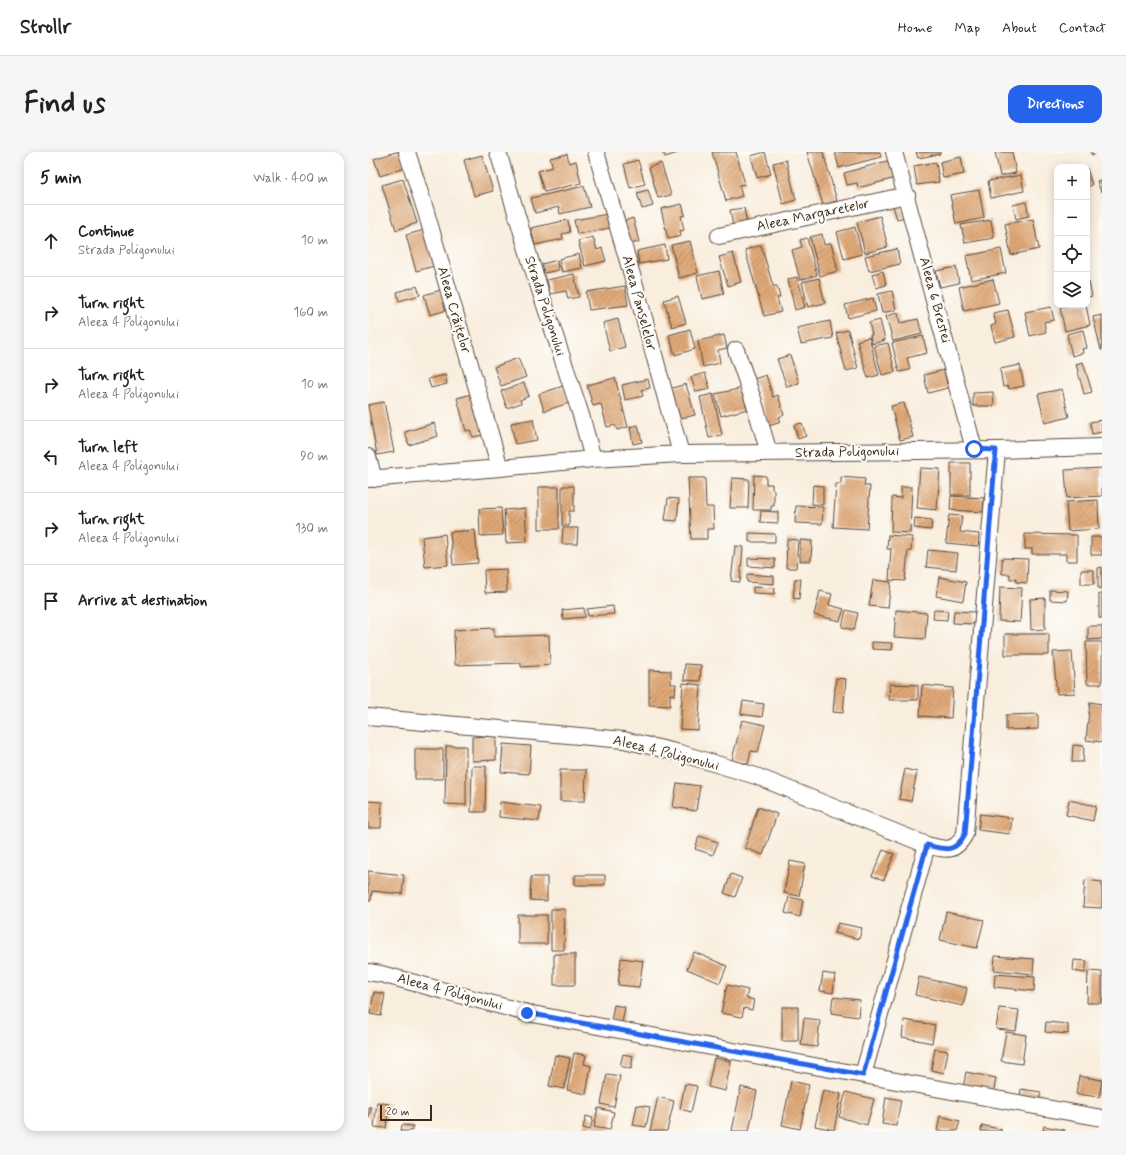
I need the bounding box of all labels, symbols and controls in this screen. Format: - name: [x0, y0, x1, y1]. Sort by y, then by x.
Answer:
- text: Strollr: [20, 15, 71, 40]
- text: Home: [898, 19, 932, 37]
- text: Map: [954, 19, 980, 37]
- text: About: [1002, 19, 1037, 37]
- text: Contact: [1059, 19, 1106, 37]
- button: Directions: [1008, 85, 1102, 123]
- text: Find us: [24, 86, 105, 123]
- map controls: [1054, 164, 1090, 308]
- button: +: [1054, 164, 1090, 200]
- text: 5 min: [40, 167, 82, 189]
- text: Walk · 400 m: [253, 170, 328, 187]
- street label: Aleea Margaretelor: [755, 194, 871, 237]
- button: −: [1054, 200, 1090, 236]
- text: Continue: [78, 222, 134, 242]
- icon: ahead: [40, 230, 62, 252]
- text: 10 m: [301, 232, 328, 249]
- button: locate: [1054, 236, 1090, 272]
- text: Strada Poligonului: [78, 242, 175, 259]
- street label: Aleea Panselelor: [618, 253, 661, 353]
- street label: Strada Poligonului: [520, 254, 570, 358]
- street label: Aleea 6 Brestei: [915, 255, 955, 345]
- street label: Aleea Crăițelor: [433, 264, 475, 356]
- button: layers: [1054, 272, 1090, 308]
- text: Turn right: [78, 294, 145, 314]
- icon: right: [40, 302, 62, 324]
- text: 160 m: [293, 304, 328, 321]
- text: Aleea 4 Poligonului: [78, 314, 179, 331]
- text: Turn right: [78, 366, 145, 386]
- icon: right: [40, 374, 62, 396]
- text: 10 m: [301, 376, 328, 393]
- text: Aleea 4 Poligonului: [78, 386, 179, 403]
- text: Turn left: [78, 438, 138, 458]
- route start: [965, 440, 983, 458]
- street label: Strada Poligonului: [795, 442, 899, 462]
- icon: left: [40, 446, 62, 468]
- text: 90 m: [300, 448, 328, 465]
- text: Aleea 4 Poligonului: [78, 458, 179, 475]
- text: Turn right: [78, 510, 145, 530]
- icon: right: [40, 518, 62, 540]
- text: 130 m: [295, 520, 328, 537]
- text: Aleea 4 Poligonului: [78, 530, 179, 547]
- icon: arrive: [40, 590, 62, 612]
- text: Arrive at destination: [78, 591, 207, 611]
- street label: Aleea 4 Poligonului: [611, 731, 721, 775]
- street label: Aleea 4 Poligonului: [395, 969, 505, 1015]
- route end: [518, 1004, 536, 1022]
- scale bar: [380, 1103, 432, 1122]
- text: 20 m: [386, 1105, 409, 1119]

